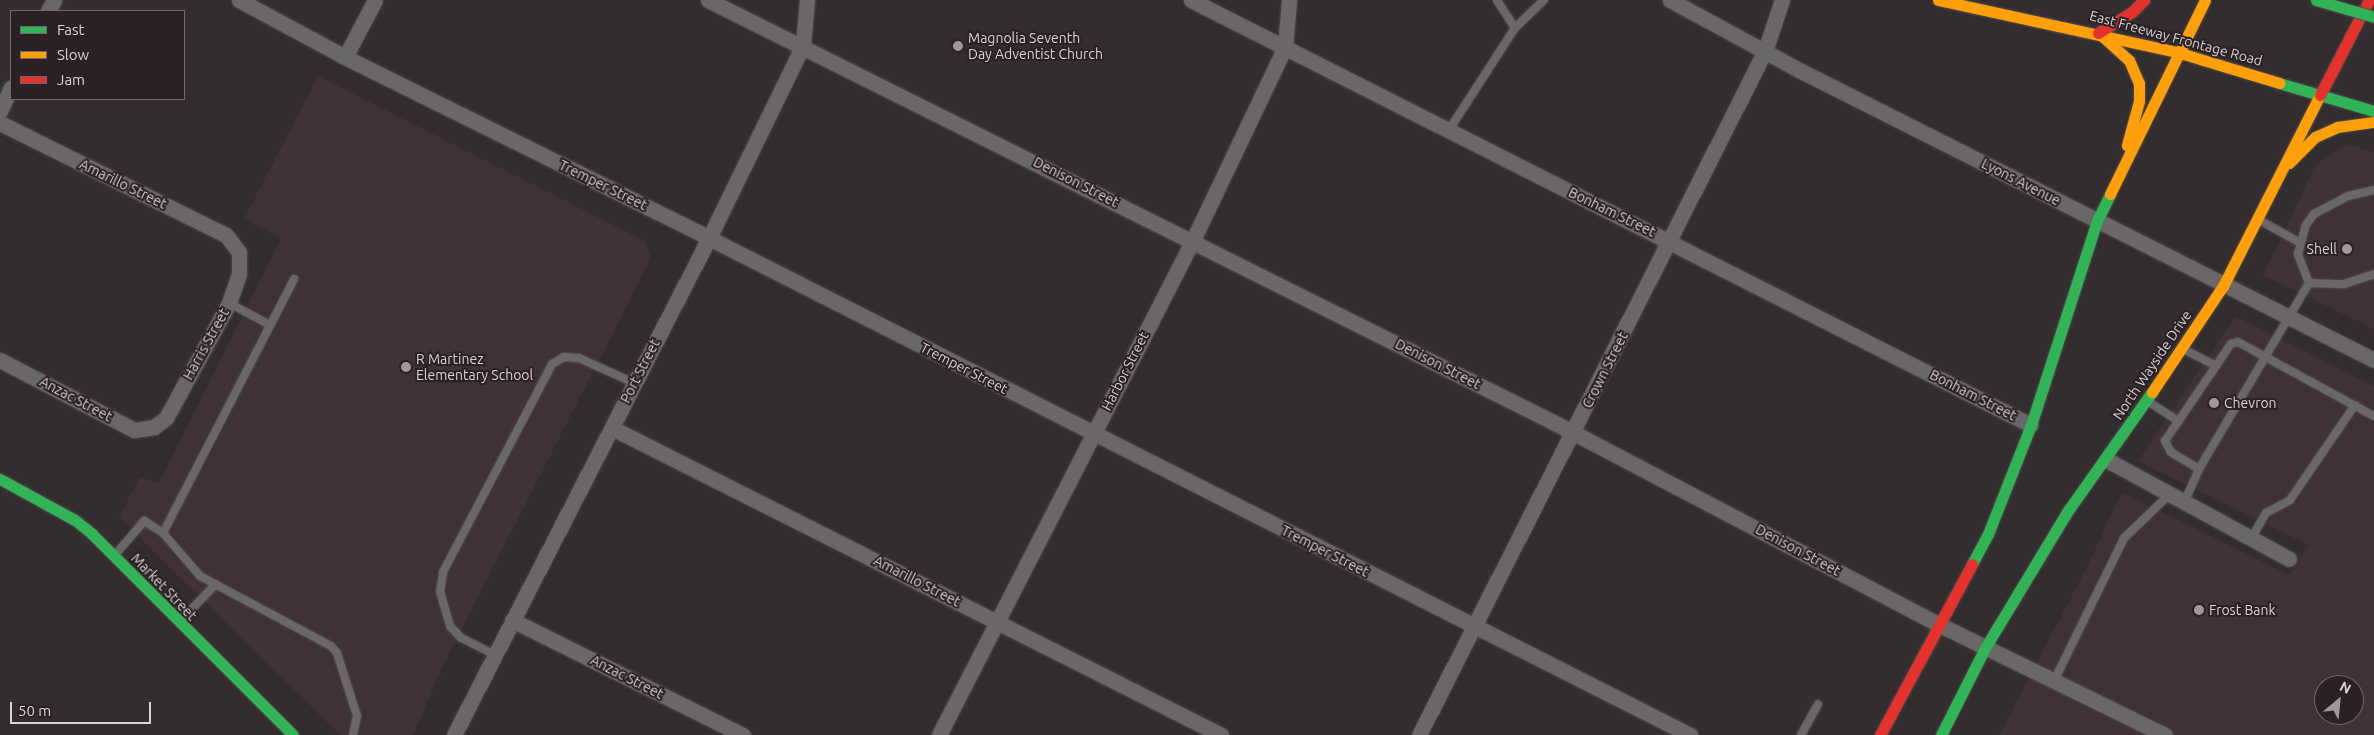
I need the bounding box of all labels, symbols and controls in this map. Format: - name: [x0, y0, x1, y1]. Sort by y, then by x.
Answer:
- street label: East Freeway Frontage Road: [2088, 7, 2264, 69]
- legend: [10, 10, 185, 100]
- text: Fast: [57, 21, 84, 38]
- place label: Magnolia Seventh Day Adventist Church: [968, 30, 1103, 62]
- marker: Magnolia Seventh Day Adventist Church: [952, 40, 964, 52]
- text: Slow: [57, 46, 89, 63]
- text: Jam: [57, 71, 85, 88]
- street label: Denison Street: [1031, 153, 1121, 211]
- street label: Lyons Avenue: [1979, 155, 2063, 209]
- street label: Amarillo Street: [77, 156, 169, 212]
- street label: Tremper Street: [556, 156, 650, 214]
- street label: Bonham Street: [1566, 184, 1658, 240]
- place label: Shell: [2307, 241, 2337, 257]
- marker: Shell: [2341, 243, 2353, 255]
- street label: Harris Street: [179, 305, 233, 383]
- street label: North Wayside Drive: [2109, 307, 2195, 423]
- street label: Harbor Street: [1098, 329, 1152, 413]
- street label: Crown Street: [1579, 329, 1631, 411]
- street label: Denison Street: [1393, 335, 1483, 393]
- street label: Port Street: [617, 336, 663, 406]
- street label: Tremper Street: [917, 339, 1011, 397]
- place label: R Martinez Elementary School: [416, 351, 533, 384]
- marker: R Martinez Elementary School: [400, 361, 412, 373]
- street label: Bonham Street: [1927, 366, 2019, 424]
- street label: Anzac Street: [37, 373, 115, 425]
- place label: Chevron: [2224, 395, 2277, 411]
- marker: Chevron: [2208, 397, 2220, 409]
- street label: Denison Street: [1753, 521, 1843, 579]
- street label: Tremper Street: [1278, 522, 1372, 580]
- street label: Market Street: [128, 550, 200, 624]
- street label: Amarillo Street: [871, 552, 963, 610]
- place label: Frost Bank: [2209, 602, 2276, 618]
- marker: Frost Bank: [2193, 604, 2205, 616]
- street label: Anzac Street: [588, 651, 666, 703]
- north arrow: [2314, 675, 2364, 725]
- text: N: [2337, 678, 2354, 697]
- scale bar: [12, 692, 154, 724]
- text: 50 m: [18, 702, 51, 719]

